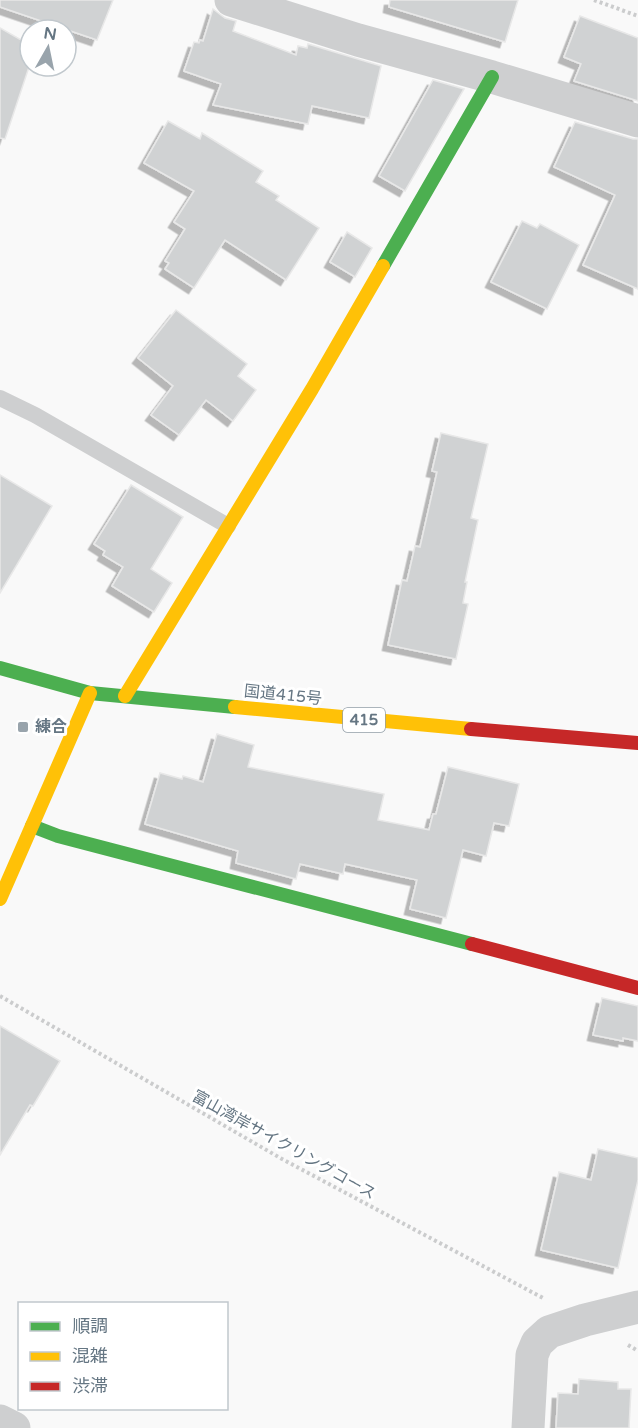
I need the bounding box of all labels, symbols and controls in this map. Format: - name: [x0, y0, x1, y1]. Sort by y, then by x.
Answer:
- north arrow: [18, 18, 78, 78]
- text: N: [42, 23, 58, 45]
- street label: 国道415号: [243, 681, 323, 709]
- road number: 415: [343, 708, 385, 732]
- place label: 練合: [35, 717, 67, 737]
- marker: 練合: [16, 720, 30, 734]
- street label: 富山湾岸サイクリングコース: [189, 1086, 379, 1204]
- legend: [18, 1302, 228, 1410]
- text: 順調: [72, 1315, 108, 1337]
- text: 混雑: [72, 1345, 108, 1367]
- text: 渋滞: [72, 1375, 108, 1397]

